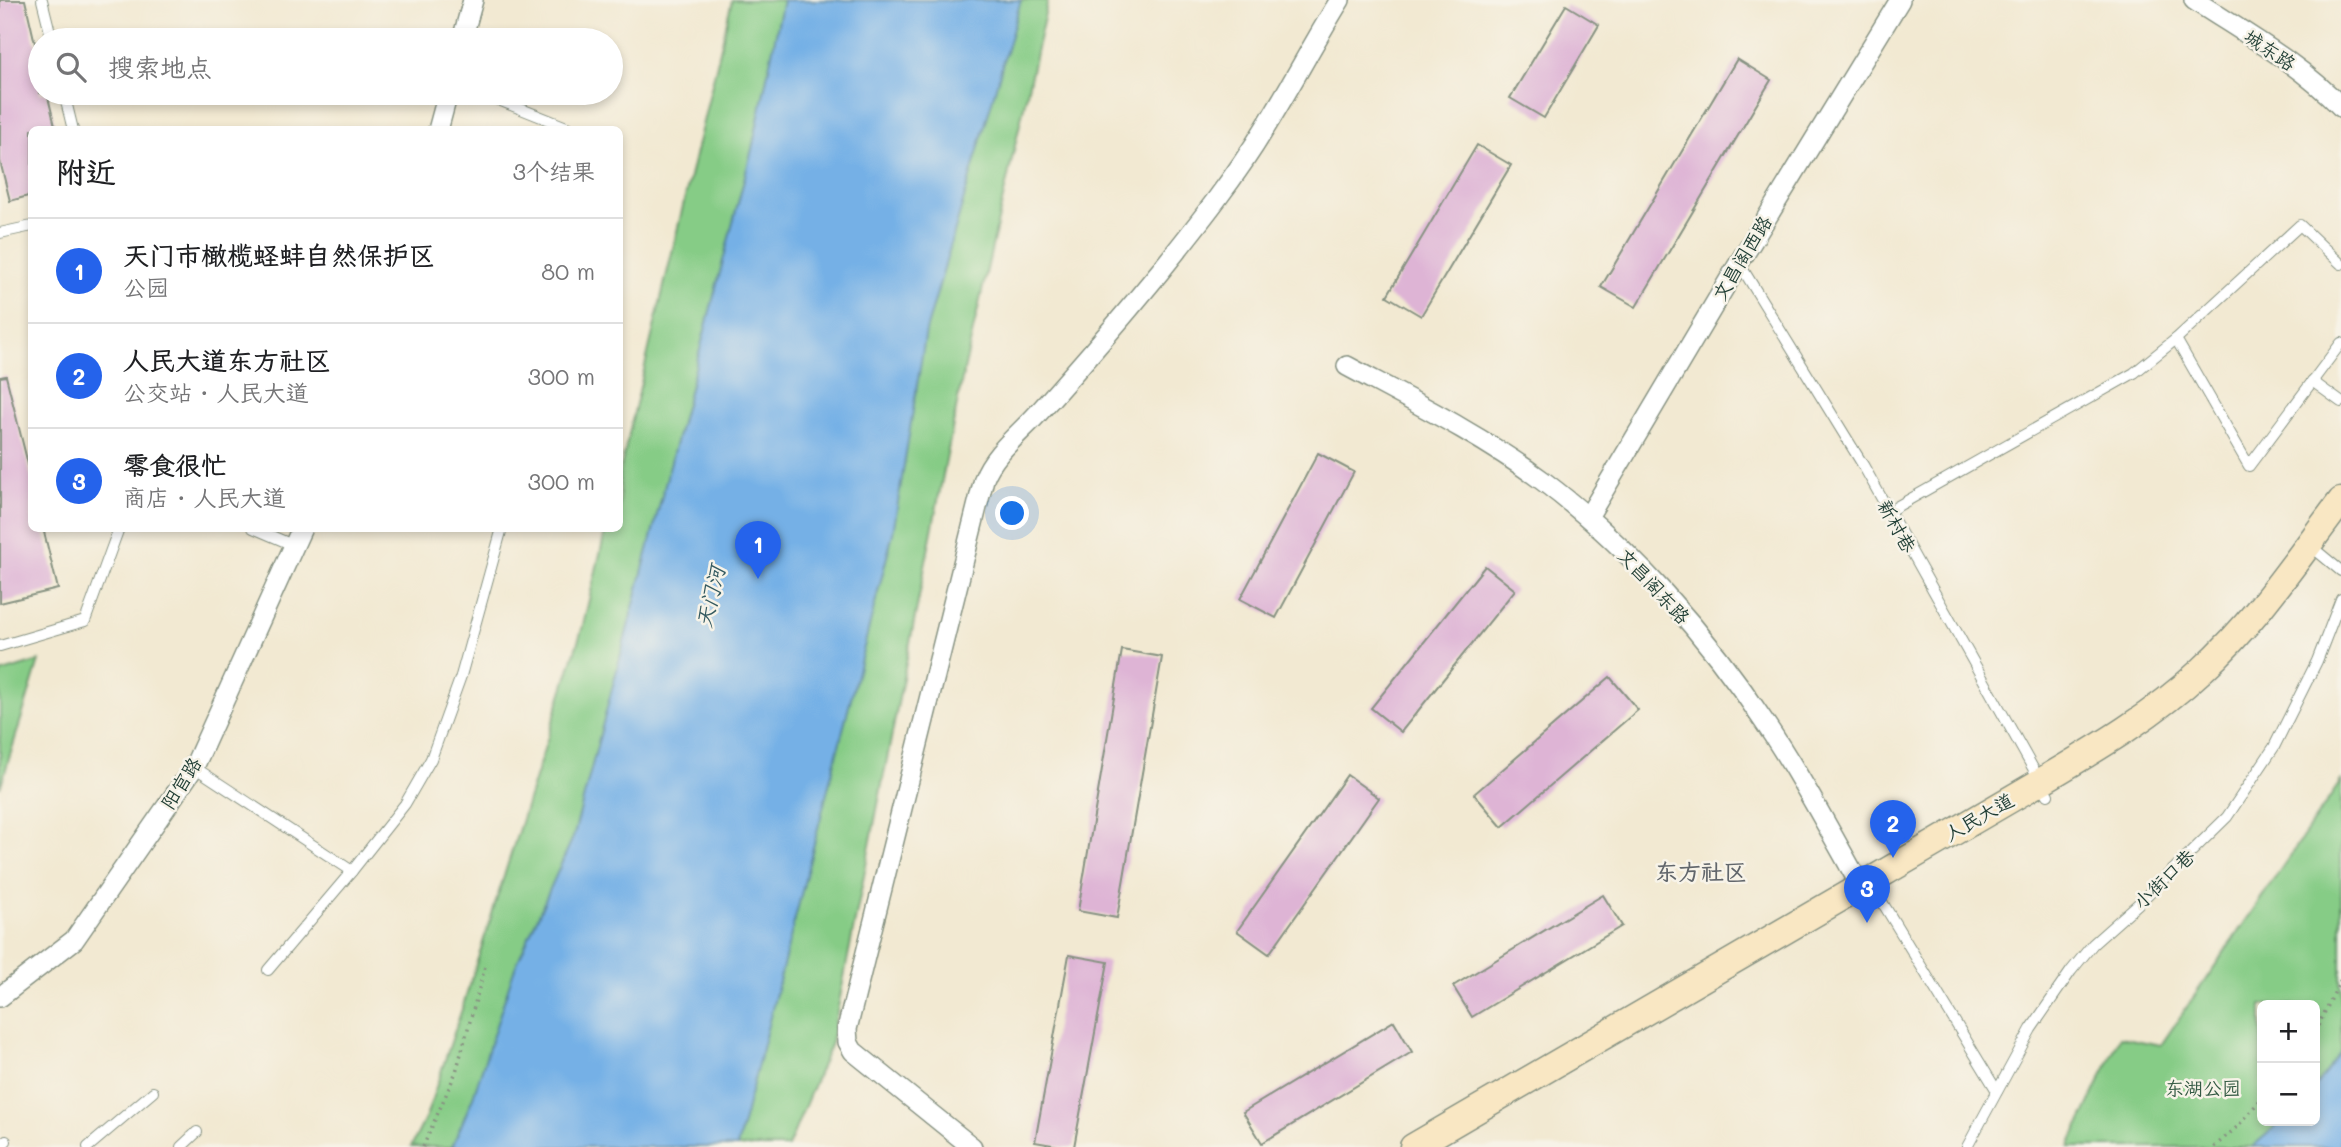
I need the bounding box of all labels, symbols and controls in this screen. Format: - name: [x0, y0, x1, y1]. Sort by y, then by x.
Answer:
- street label: 城东路: [2240, 23, 2301, 76]
- search box: [28, 28, 623, 105]
- icon: search: [52, 48, 90, 86]
- text: 搜索地点: [108, 50, 212, 84]
- text: 附近: [56, 151, 116, 191]
- text: 3个结果: [513, 156, 595, 186]
- street label: 文昌阁西路: [1706, 211, 1777, 305]
- text: 天门市橄榄蛏蚌自然保护区: [123, 238, 435, 272]
- text: 1: [74, 256, 84, 286]
- text: 80 m: [541, 256, 595, 286]
- text: 公园: [123, 272, 169, 302]
- text: 人民大道东方社区: [123, 343, 331, 377]
- text: 2: [73, 361, 85, 391]
- text: 300 m: [527, 361, 595, 391]
- text: 公交站 · 人民大道: [123, 377, 309, 407]
- text: 零食很忙: [123, 448, 227, 482]
- text: 3: [72, 466, 86, 496]
- text: 300 m: [527, 466, 595, 496]
- text: 商店 · 人民大道: [123, 482, 286, 512]
- street label: 新村巷: [1873, 495, 1922, 557]
- your location: [995, 496, 1029, 530]
- pin: 1: [735, 521, 781, 579]
- street label: 文昌阁东路: [1613, 542, 1696, 629]
- water label: 天门河: [689, 560, 730, 630]
- street label: 阳官路: [155, 752, 206, 814]
- street label: 人民大道: [1940, 787, 2018, 846]
- pin: 2: [1870, 800, 1916, 858]
- street label: 小街口巷: [2128, 843, 2200, 914]
- district label: 东方社区: [1655, 856, 1747, 886]
- pin: 3: [1844, 865, 1890, 923]
- map controls: [2257, 1000, 2320, 1126]
- button: +: [2257, 1000, 2320, 1063]
- button: −: [2257, 1063, 2320, 1126]
- park label: 东湖公园: [2165, 1075, 2241, 1100]

